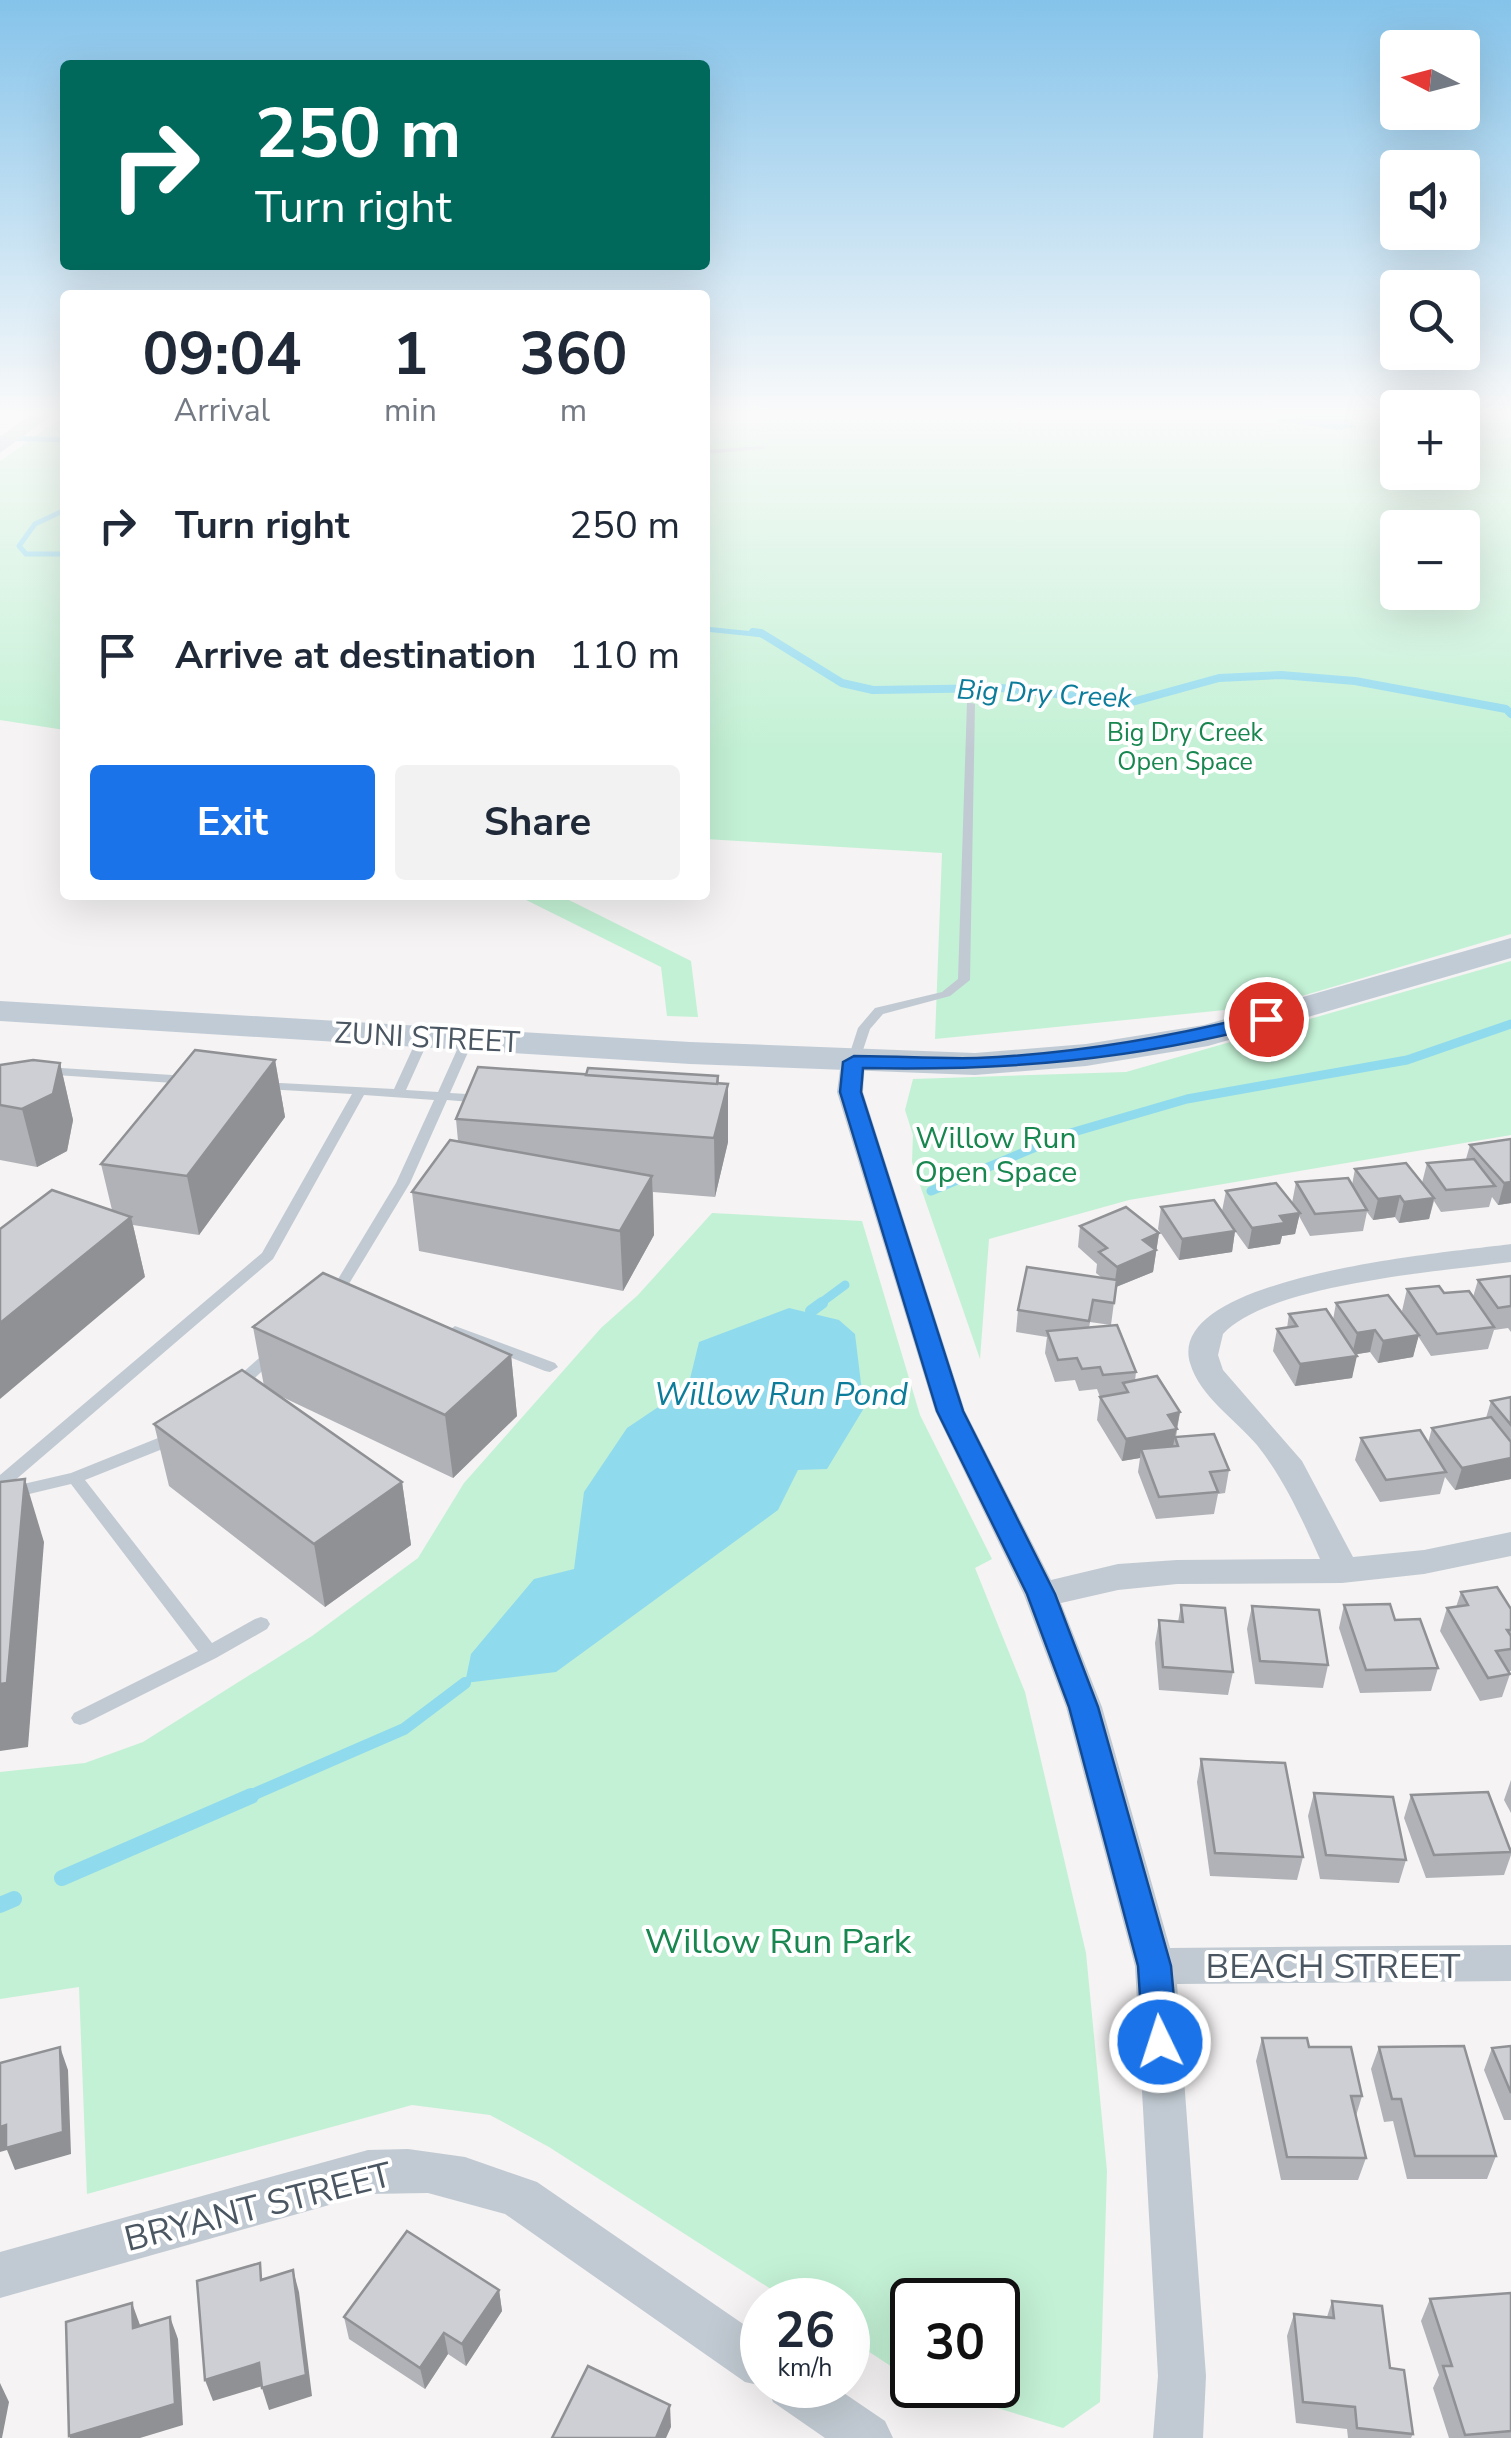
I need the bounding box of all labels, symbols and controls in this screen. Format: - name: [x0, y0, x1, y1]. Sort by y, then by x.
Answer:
- north arrow: [1380, 30, 1480, 130]
- map controls: [1380, 30, 1480, 610]
- text: 250 m: [255, 86, 461, 182]
- icon: right: [90, 100, 220, 230]
- button: sound: [1380, 150, 1480, 250]
- text: Turn right: [255, 177, 452, 238]
- button: search: [1380, 270, 1480, 370]
- text: 09:04: [143, 313, 301, 395]
- text: 1: [392, 313, 428, 395]
- text: 360: [519, 313, 627, 395]
- text: Arrival: [174, 389, 270, 432]
- text: min: [384, 389, 437, 432]
- text: m: [560, 389, 587, 432]
- button: +: [1380, 390, 1480, 490]
- icon: right: [90, 498, 145, 553]
- text: Turn right: [175, 500, 350, 551]
- text: 250 m: [569, 500, 680, 551]
- button: −: [1380, 510, 1480, 610]
- icon: arrive: [90, 628, 145, 683]
- text: Arrive at destination: [175, 630, 536, 681]
- text: 110 m: [569, 630, 680, 681]
- water label: Big Dry Creek: [956, 670, 1133, 718]
- park label: Big Dry Creek Open Space: [1107, 716, 1264, 779]
- button: Exit: [90, 765, 375, 880]
- button: Share: [395, 765, 680, 880]
- pin: [1224, 977, 1309, 1062]
- icon: arrive: [1239, 992, 1294, 1047]
- street label: ZUNI STREET: [333, 1013, 521, 1063]
- park label: Willow Run Open Space: [915, 1118, 1077, 1193]
- water label: Willow Run Pond: [654, 1373, 908, 1416]
- park label: Willow Run Park: [645, 1918, 912, 1965]
- street label: BEACH STREET: [1206, 1943, 1460, 1990]
- position arrow: [1108, 1990, 1212, 2094]
- street label: BRYANT STREET: [119, 2151, 397, 2263]
- speed limit sign: 30: [890, 2278, 1020, 2408]
- text: 26: [775, 2296, 835, 2365]
- text: km/h: [777, 2351, 833, 2385]

